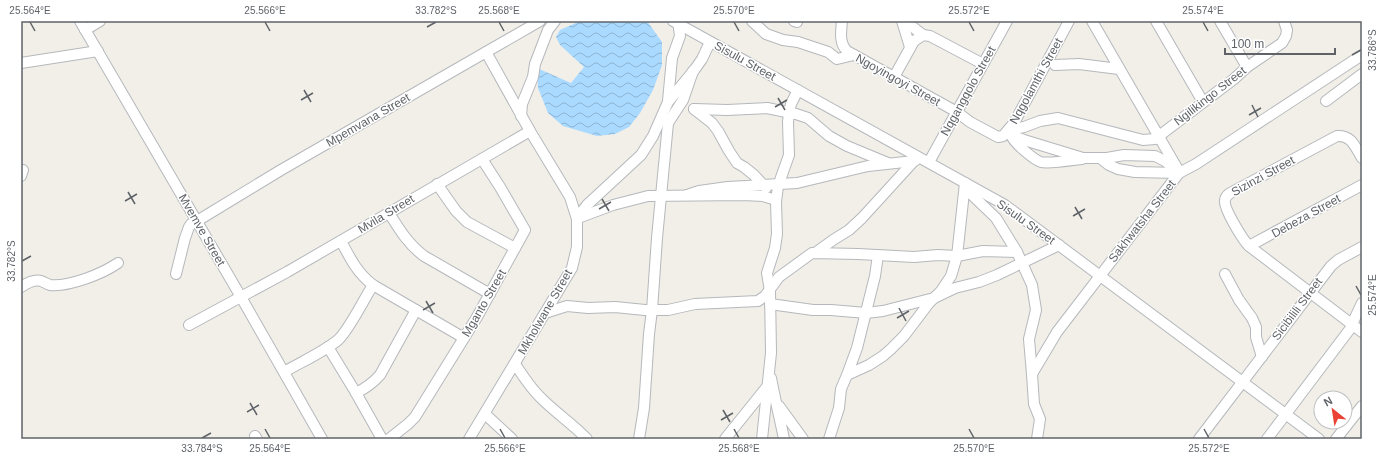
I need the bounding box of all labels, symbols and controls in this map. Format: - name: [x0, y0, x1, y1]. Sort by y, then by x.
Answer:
- text: 25.564°E: [9, 5, 51, 16]
- text: 25.566°E: [244, 5, 286, 16]
- text: 33.782°S: [415, 5, 457, 16]
- text: 25.568°E: [478, 5, 520, 16]
- text: 25.570°E: [713, 5, 755, 16]
- text: 25.572°E: [948, 5, 990, 16]
- text: 25.574°E: [1182, 5, 1224, 16]
- text: 33.786°S: [1367, 29, 1378, 71]
- scale bar: [1225, 30, 1335, 56]
- street label: Nqgolamthi Street: [1007, 35, 1066, 126]
- text: 100 m: [1231, 37, 1264, 51]
- street label: Sisulu Street: [712, 38, 779, 84]
- street label: Nqgangqolo Street: [938, 43, 999, 138]
- street label: Ngoyingoyi Street: [853, 51, 943, 109]
- street label: Ngilikingo Street: [1171, 63, 1249, 128]
- street label: Mpemvana Street: [323, 90, 413, 150]
- street label: Sizinzi Street: [1229, 153, 1298, 199]
- street label: Sakhwatsha Street: [1105, 176, 1179, 265]
- street label: Mvila Street: [355, 191, 417, 236]
- street label: Debeza Street: [1269, 191, 1344, 241]
- street label: Mvemve Street: [176, 192, 229, 269]
- street label: Sisulu Street: [994, 197, 1058, 248]
- text: 33.782°S: [6, 240, 17, 282]
- street label: Mganto Street: [459, 266, 509, 339]
- street label: Mkholwane Street: [515, 266, 575, 357]
- street label: Sicibilili Street: [1269, 274, 1325, 343]
- text: 25.574°E: [1367, 274, 1378, 316]
- north arrow: [1313, 390, 1353, 430]
- text: N: [1322, 394, 1334, 409]
- text: 33.784°S: [181, 443, 223, 454]
- text: 25.564°E: [249, 443, 291, 454]
- text: 25.566°E: [484, 443, 526, 454]
- text: 25.568°E: [718, 443, 760, 454]
- text: 25.570°E: [953, 443, 995, 454]
- text: 25.572°E: [1188, 443, 1230, 454]

